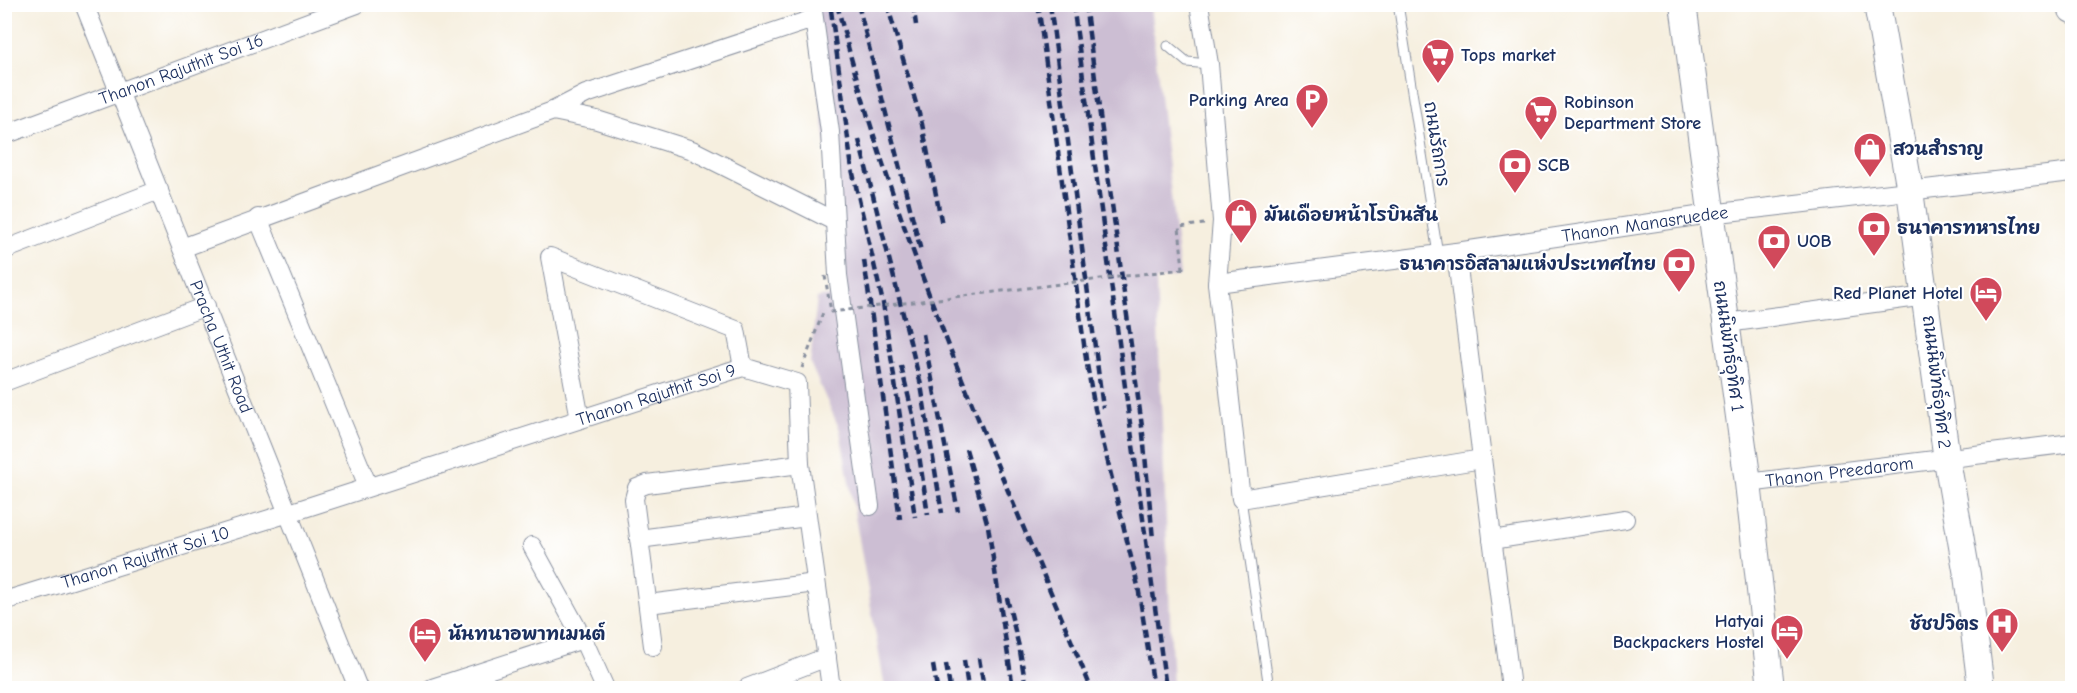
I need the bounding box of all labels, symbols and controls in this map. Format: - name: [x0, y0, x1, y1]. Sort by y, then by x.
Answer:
- street label: Thanon Rajuthit Soi 16: [96, 30, 266, 110]
- supermarket icon: Tops market: [1420, 37, 1456, 84]
- place label: Tops market: [1461, 45, 1557, 66]
- parking icon: Parking Area: [1294, 82, 1330, 129]
- place label: Parking Area: [1189, 90, 1289, 111]
- place label: Robinson Department Store: [1564, 92, 1701, 134]
- supermarket icon: Robinson Department Store: [1523, 94, 1559, 141]
- street label: ถนนรัถการ: [1419, 100, 1455, 188]
- shop icon: สวนสำราญ: [1852, 131, 1888, 178]
- place label: สวนสำราญ: [1893, 138, 1983, 160]
- bank icon: SCB: [1497, 147, 1533, 194]
- place label: SCB: [1538, 155, 1570, 176]
- shop icon: มันเดือยหน้าโรบินสัน: [1223, 197, 1259, 244]
- street label: Thanon Manasruedee: [1560, 202, 1729, 247]
- place label: มันเดือยหน้าโรบินสัน: [1264, 203, 1439, 226]
- bank icon: ธนาคารทหารไทย: [1856, 210, 1892, 257]
- place label: ธนาคารทหารไทย: [1897, 216, 2040, 239]
- bank icon: UOB: [1756, 223, 1792, 270]
- place label: UOB: [1797, 231, 1832, 252]
- bank icon: ธนาคารอิสลามแห่งประเทศไทย: [1661, 246, 1697, 293]
- place label: ธนาคารอิสลามแห่งประเทศไทย: [1399, 252, 1656, 275]
- hotel icon: Red Planet Hotel: [1968, 275, 2004, 322]
- street label: Pracha Uthit Road: [185, 277, 257, 416]
- street label: ถนนนิพัทธ์อุทิศ 1: [1706, 279, 1751, 413]
- place label: Red Planet Hotel: [1833, 283, 1963, 304]
- street label: ถนนนิพัทธ์อุทิศ 2: [1915, 314, 1958, 450]
- street label: Thanon Rajuthit Soi 9: [574, 360, 739, 431]
- street label: Thanon Preedarom: [1764, 453, 1915, 492]
- street label: Thanon Rajuthit Soi 10: [59, 522, 232, 594]
- hospital icon: ชัชปวิตร: [1984, 606, 2020, 653]
- place label: Hatyai Backpackers Hostel: [1613, 611, 1764, 653]
- hotel icon: Hatyai Backpackers Hostel: [1769, 613, 1805, 660]
- place label: ชัชปวิตร: [1910, 613, 1979, 635]
- hotel icon: นันทนาอพาทเมนต์: [407, 616, 443, 663]
- place label: นันทนาอพาทเมนต์: [448, 621, 605, 645]

